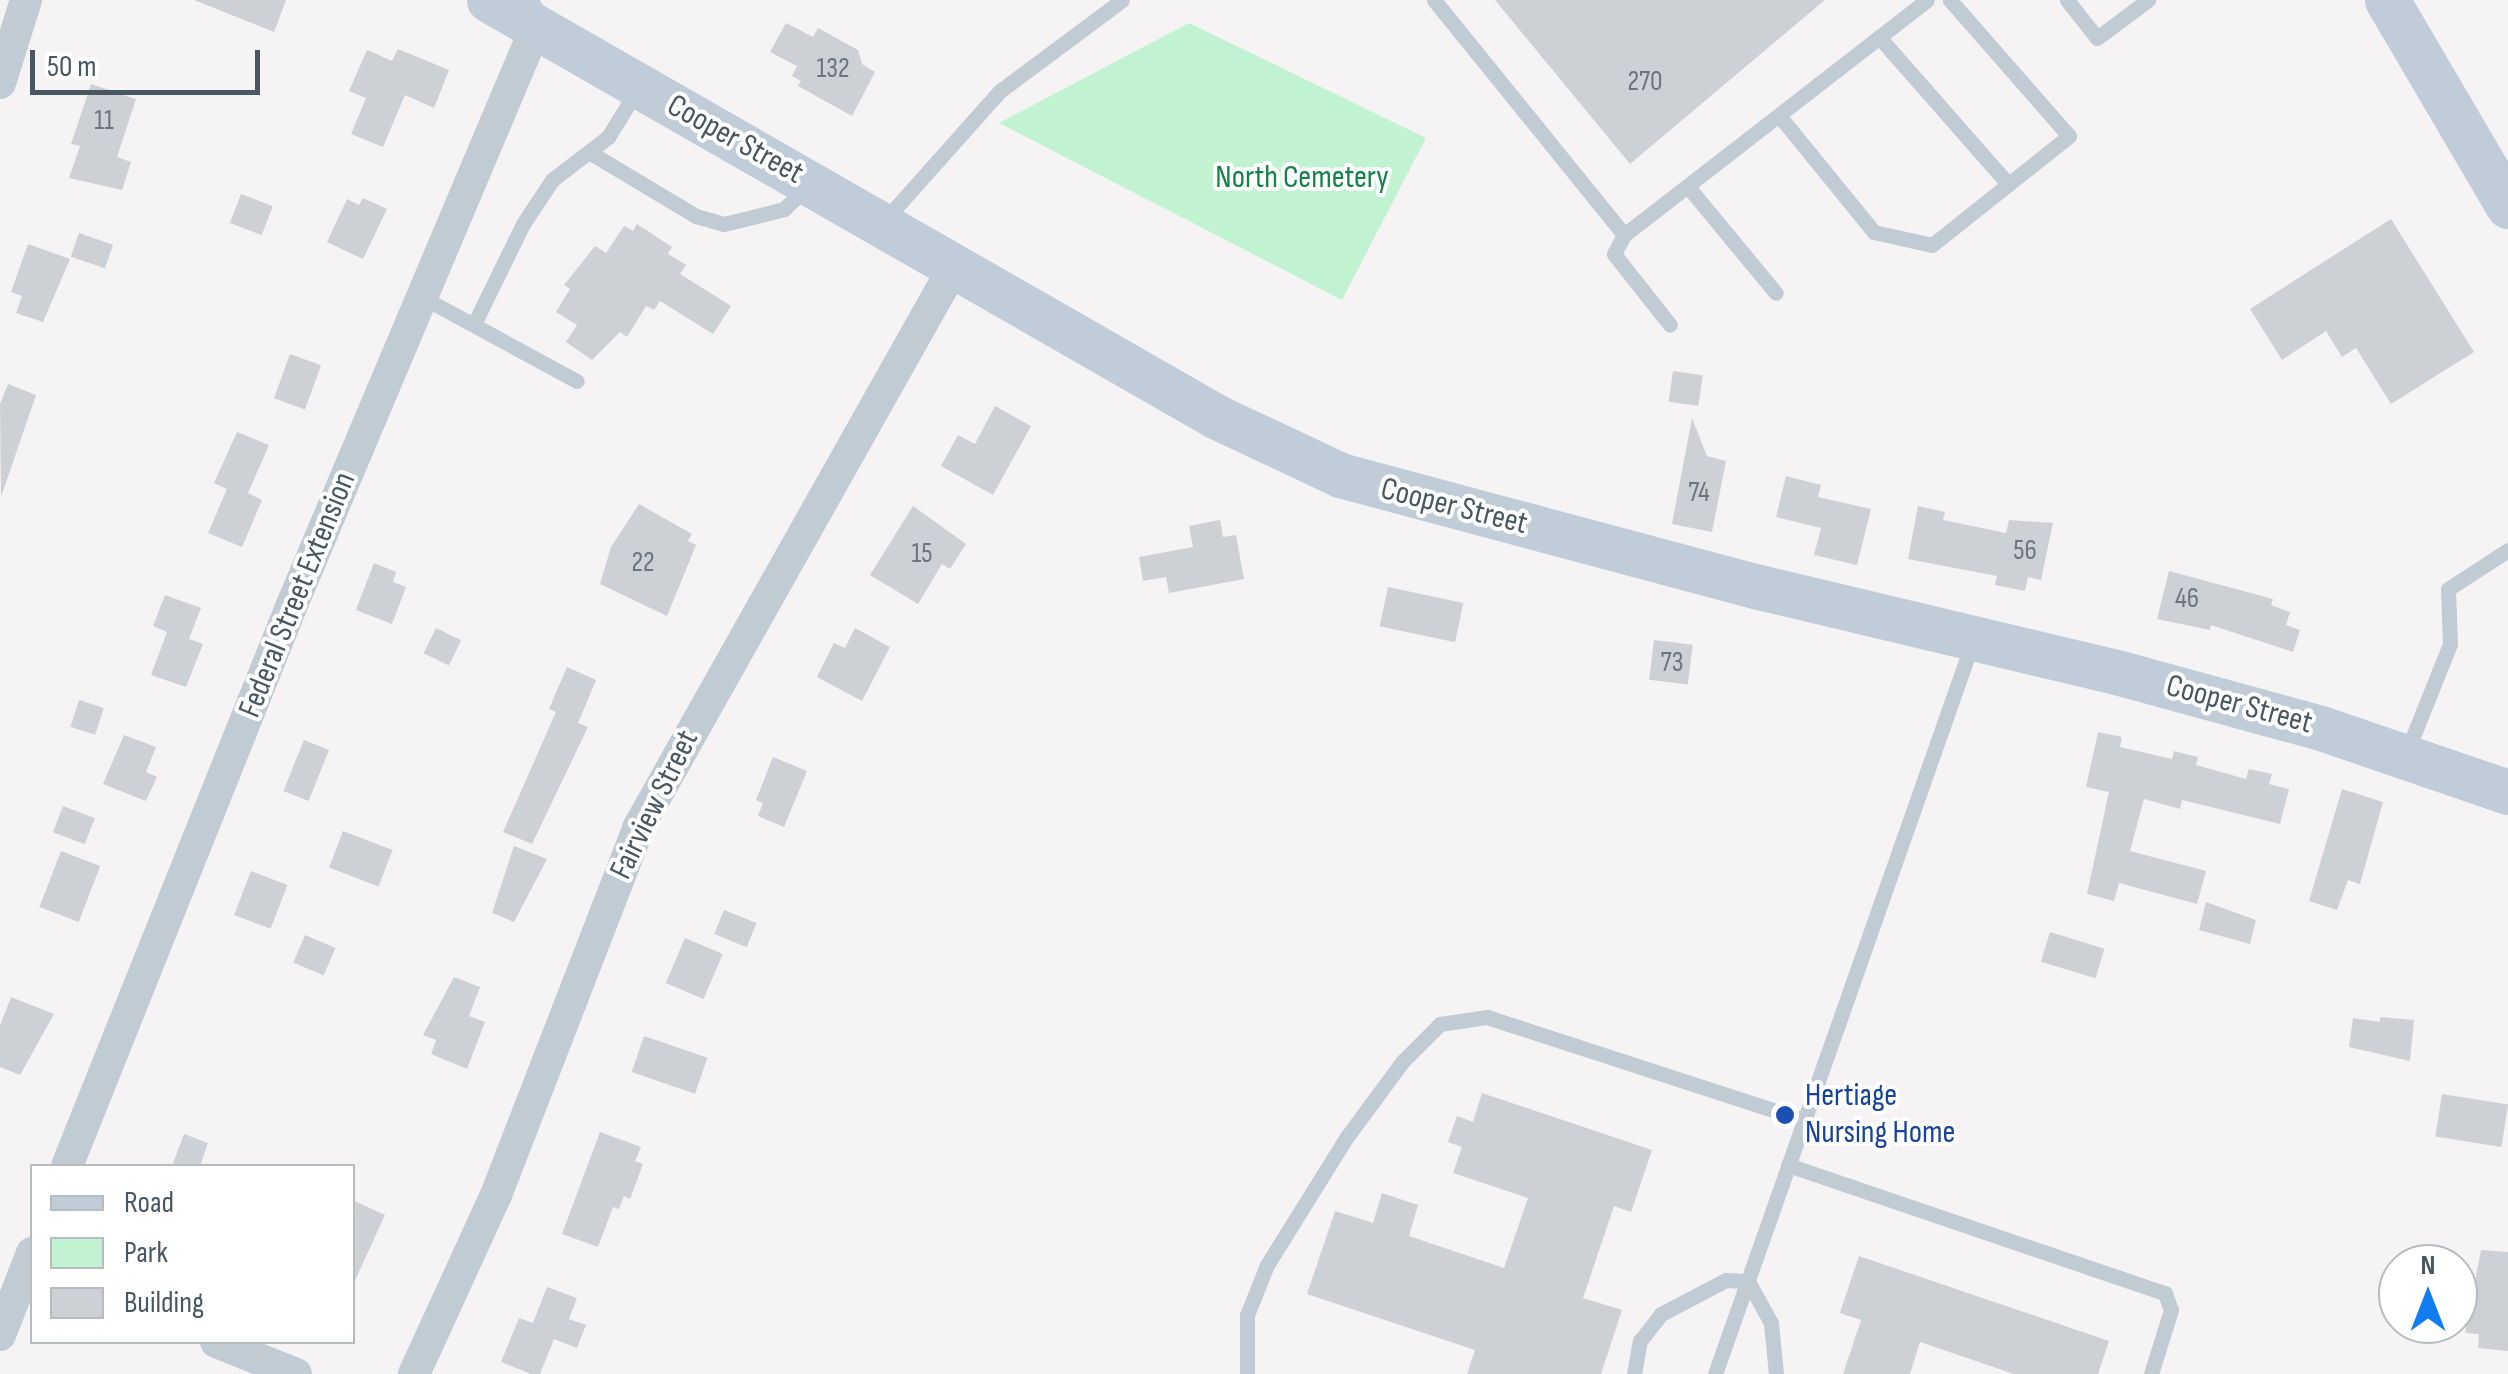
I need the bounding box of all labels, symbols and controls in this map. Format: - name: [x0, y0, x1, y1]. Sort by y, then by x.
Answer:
- scale bar: [35, 30, 265, 92]
- text: 50 m: [47, 49, 96, 85]
- house number: 132: [816, 52, 850, 86]
- house number: 270: [1627, 65, 1663, 99]
- street label: Cooper Street: [660, 87, 810, 193]
- house number: 11: [94, 104, 114, 138]
- park label: North Cemetery: [1215, 159, 1389, 197]
- street label: Federal Street Extension: [231, 467, 365, 723]
- street label: Cooper Street: [1377, 470, 1531, 544]
- house number: 74: [1688, 476, 1710, 510]
- house number: 56: [2013, 534, 2037, 568]
- house number: 15: [911, 537, 933, 571]
- house number: 22: [631, 546, 655, 580]
- house number: 46: [2175, 582, 2199, 616]
- house number: 73: [1661, 646, 1683, 680]
- street label: Cooper Street: [2162, 667, 2316, 743]
- street label: Fairview Street: [602, 724, 708, 886]
- place label: Hertiage Nursing Home: [1805, 1078, 1955, 1153]
- marker: Hertiage Nursing Home: [1774, 1104, 1796, 1126]
- legend: [30, 1164, 355, 1344]
- text: Road: [124, 1185, 174, 1221]
- text: Park: [124, 1235, 168, 1271]
- north arrow: [2378, 1244, 2478, 1344]
- text: N: [2421, 1249, 2435, 1282]
- text: Building: [124, 1285, 204, 1321]

